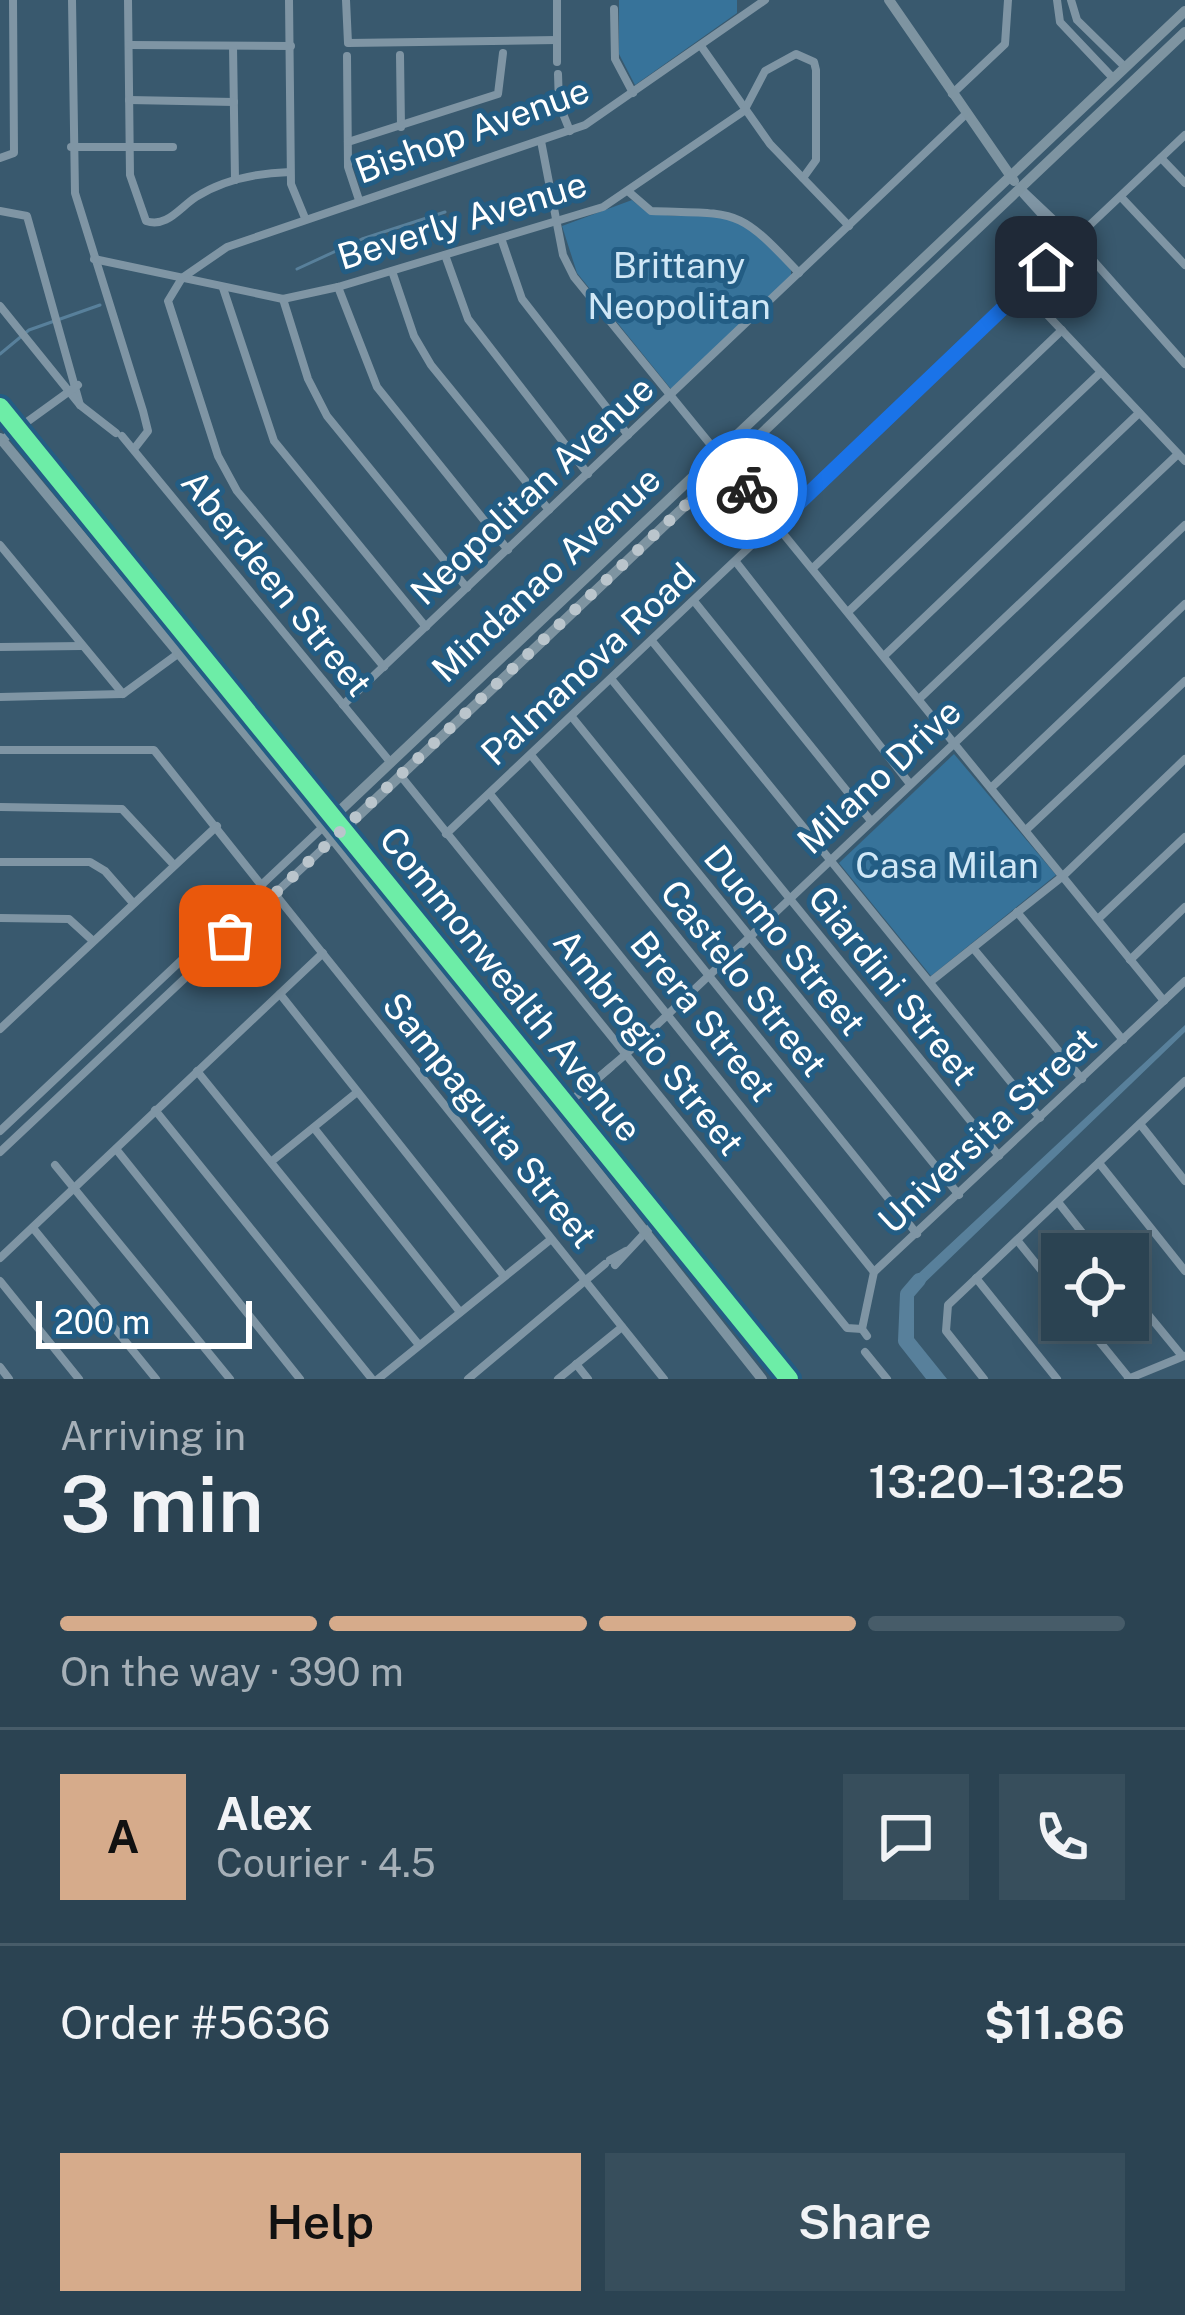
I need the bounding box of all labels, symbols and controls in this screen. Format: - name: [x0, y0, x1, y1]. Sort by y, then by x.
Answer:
- street label: Bishop Avenue: [349, 68, 595, 192]
- street label: Beverly Avenue: [332, 162, 592, 278]
- pin: [995, 216, 1097, 318]
- icon: home: [1013, 234, 1079, 300]
- park label: Brittany Neopolitan: [587, 244, 771, 327]
- street label: Neopolitan Avenue: [402, 367, 662, 613]
- courier: [687, 429, 807, 549]
- icon: bike: [714, 456, 780, 522]
- street label: Mindanao Avenue: [423, 458, 669, 690]
- street label: Aberdeen Street: [173, 462, 381, 704]
- street label: Palmanova Road: [473, 554, 703, 774]
- street label: Milano Drive: [789, 690, 969, 862]
- street label: Commonwealth Avenue: [371, 818, 651, 1150]
- street label: Duomo Street: [696, 837, 874, 1043]
- park label: Casa Milan: [855, 844, 1039, 886]
- street label: Castelo Street: [652, 872, 836, 1084]
- street label: Giardini Street: [800, 877, 986, 1093]
- pin: [179, 885, 281, 987]
- icon: bag: [197, 903, 263, 969]
- street label: Ambrogio Street: [545, 921, 753, 1163]
- street label: Brera Street: [622, 923, 784, 1109]
- street label: Sampaguita Street: [374, 984, 606, 1256]
- street label: Universita Street: [870, 1019, 1104, 1241]
- map controls: [1041, 1233, 1149, 1341]
- button: locate: [1041, 1233, 1149, 1341]
- scale bar: [36, 1295, 252, 1348]
- text: 200 m: [54, 1303, 150, 1341]
- text: Arriving in: [60, 1413, 246, 1459]
- text: 13:20–13:25: [868, 1455, 1125, 1508]
- text: 3 min: [60, 1458, 264, 1550]
- text: On the way · 390 m: [60, 1649, 404, 1695]
- button: chat: [843, 1774, 969, 1900]
- button: phone: [999, 1774, 1125, 1900]
- text: Alex: [216, 1787, 313, 1840]
- text: A: [107, 1810, 139, 1863]
- text: Courier · 4.5: [216, 1840, 436, 1886]
- text: Order #5636: [60, 1996, 331, 2049]
- text: $11.86: [984, 1996, 1125, 2049]
- button: Help: [60, 2153, 581, 2291]
- button: Share: [605, 2153, 1125, 2291]

